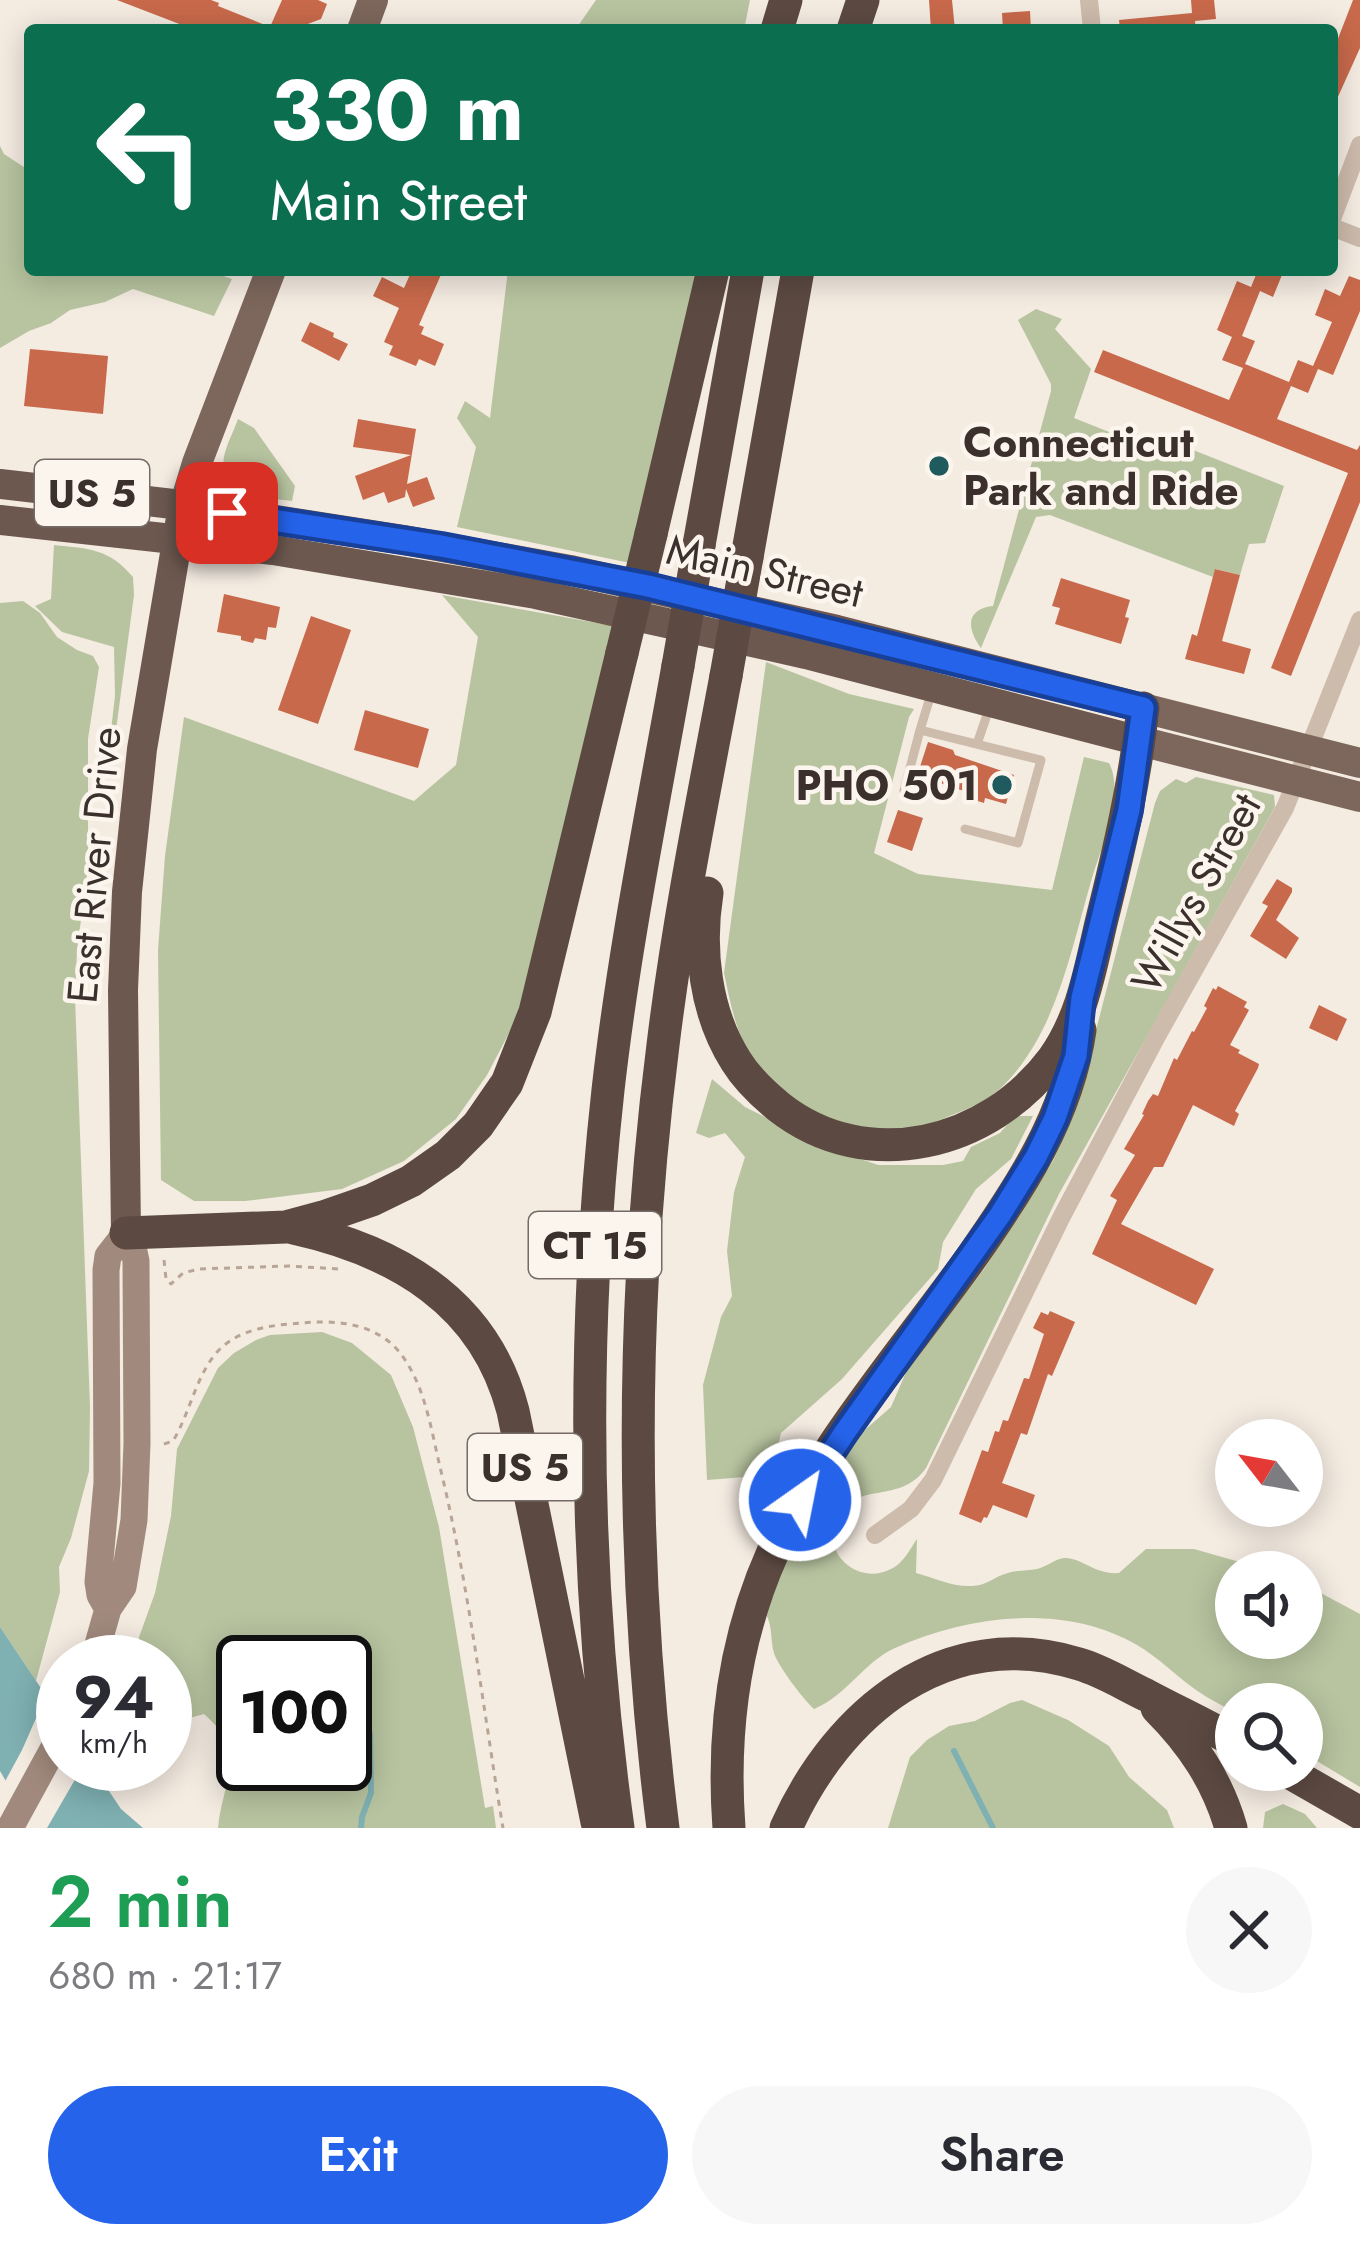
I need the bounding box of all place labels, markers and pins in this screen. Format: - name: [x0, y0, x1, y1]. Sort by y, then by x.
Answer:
- place label: Connecticut Park and Ride: [963, 412, 1239, 521]
- marker: Connecticut Park and Ride: [926, 453, 952, 479]
- pin: [176, 462, 278, 564]
- place label: PHO 501: [795, 755, 978, 816]
- marker: PHO 501: [989, 772, 1015, 798]

